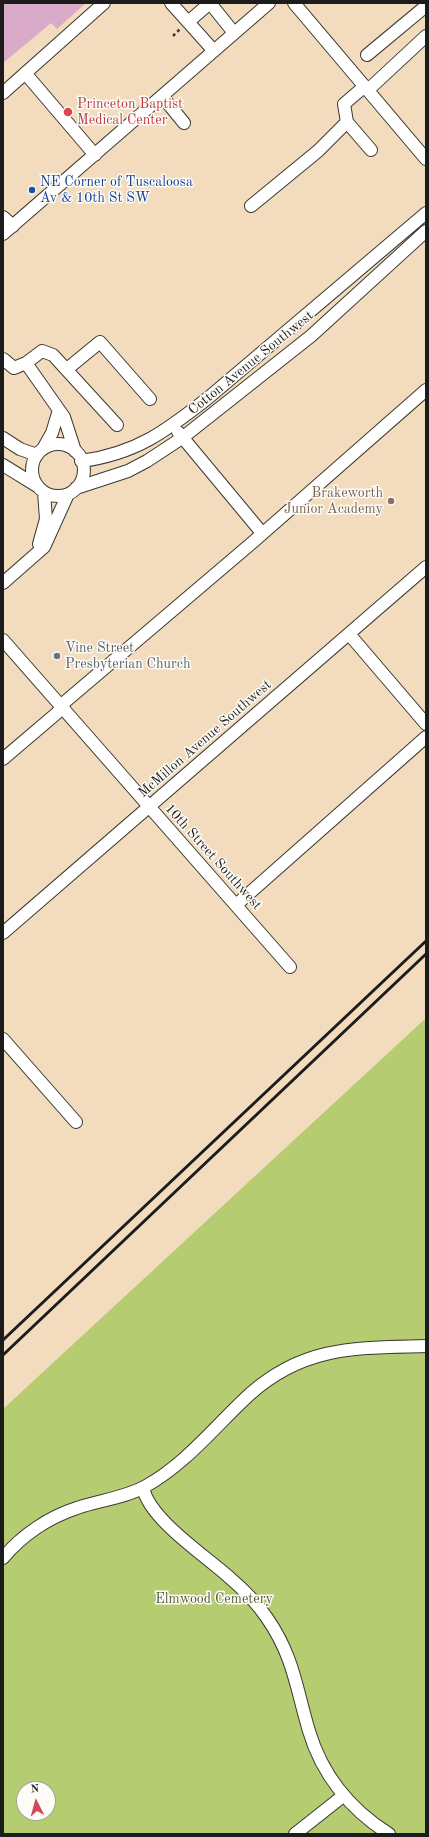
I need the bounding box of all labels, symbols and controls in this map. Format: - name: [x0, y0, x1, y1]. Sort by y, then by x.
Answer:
- place label: Princeton Baptist Medical Center: [77, 96, 183, 128]
- marker: Princeton Baptist Medical Center: [62, 106, 74, 118]
- place label: NE Corner of Tuscaloosa Av & 10th St SW: [40, 174, 193, 206]
- marker: NE Corner of Tuscaloosa Av & 10th St SW: [27, 185, 37, 195]
- street label: Cotton Avenue Southwest: [185, 307, 317, 419]
- place label: Brakeworth Junior Academy: [284, 485, 383, 518]
- marker: Brakeworth Junior Academy: [386, 496, 396, 506]
- place label: Vine Street Presbyterian Church: [65, 640, 191, 672]
- marker: Vine Street Presbyterian Church: [52, 651, 62, 661]
- street label: McMillon Avenue Southwest: [135, 677, 275, 801]
- street label: 10th Street Southwest: [161, 801, 265, 913]
- park label: Elmwood Cemetery: [155, 1591, 273, 1607]
- north arrow: [16, 1781, 56, 1821]
- text: N: [30, 1784, 40, 1795]

